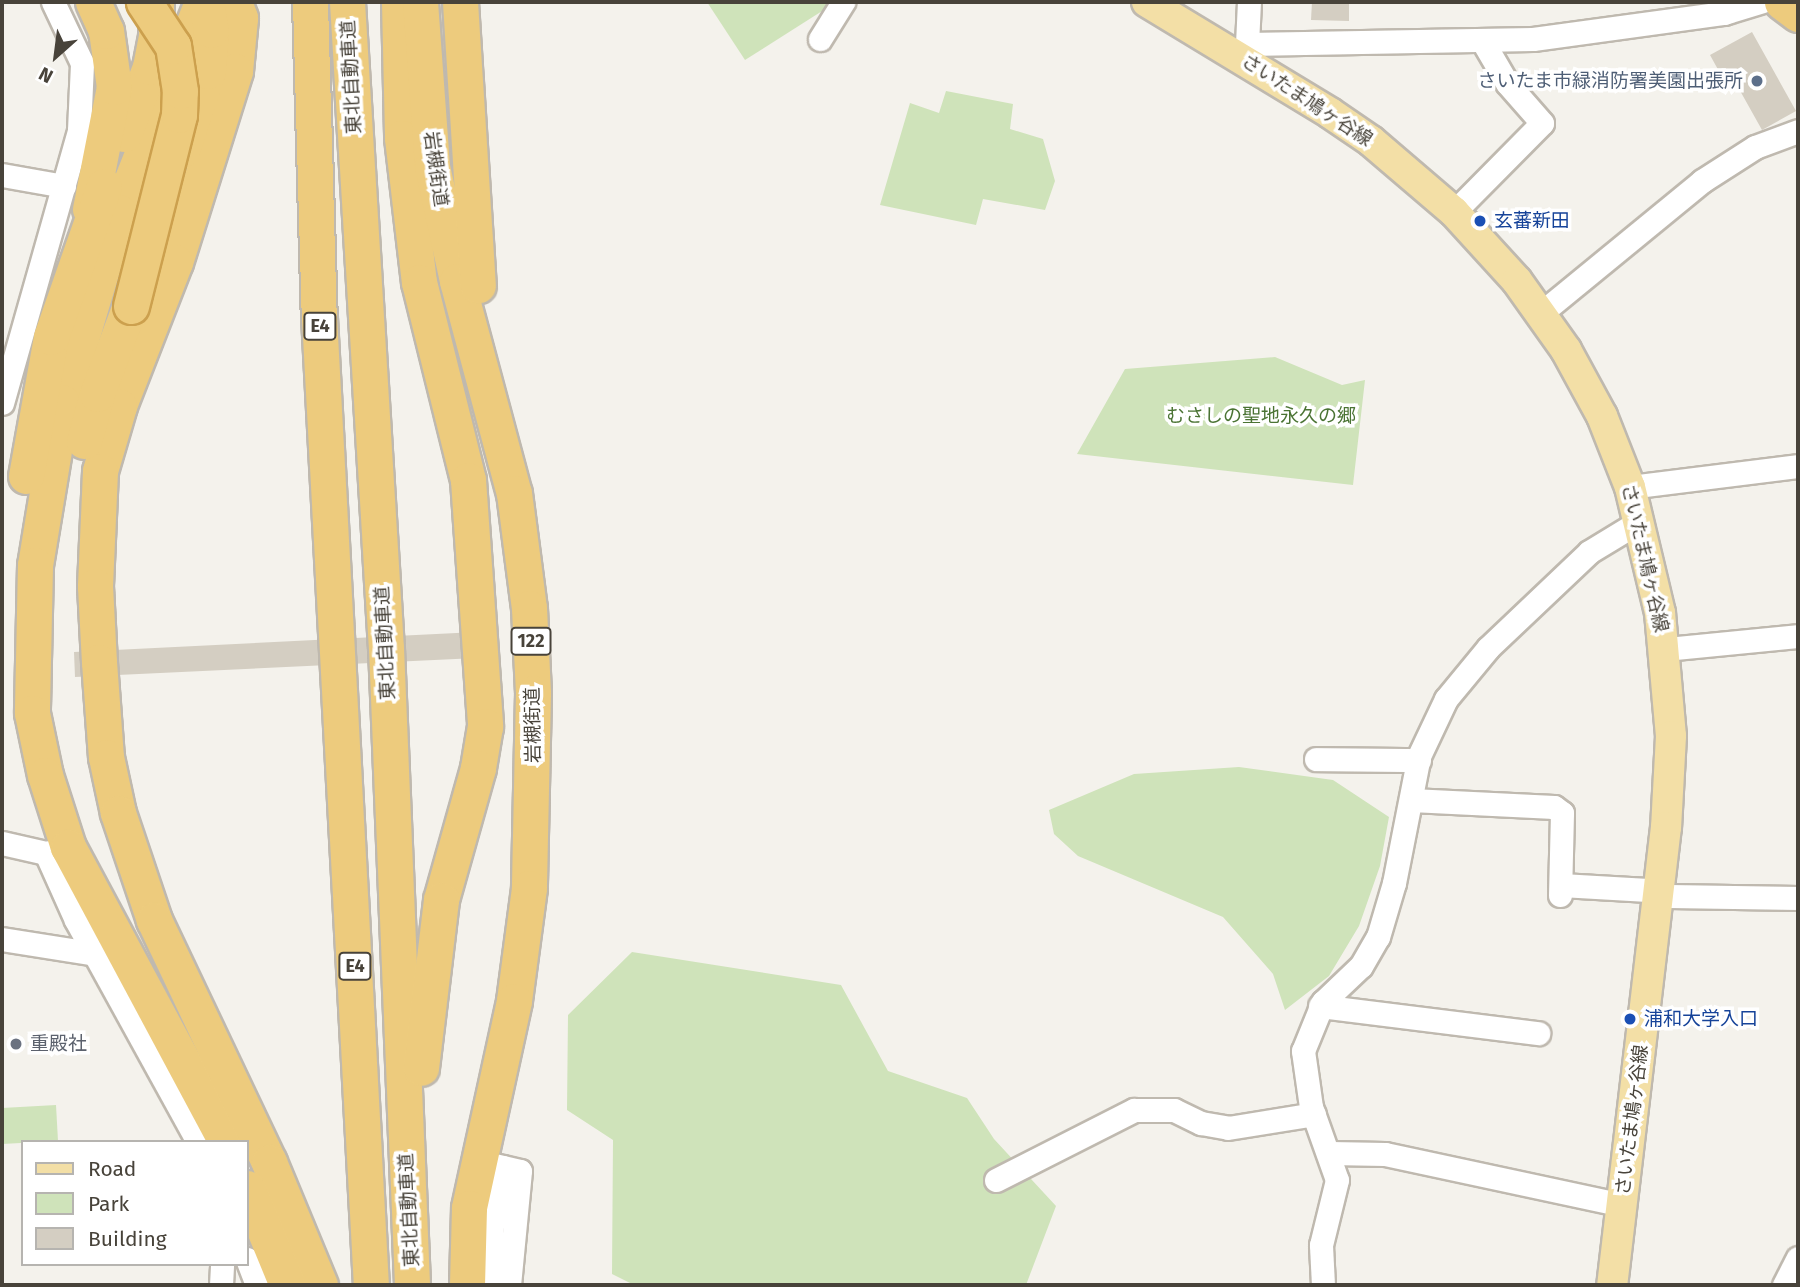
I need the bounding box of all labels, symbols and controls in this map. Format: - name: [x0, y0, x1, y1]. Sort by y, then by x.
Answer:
- street label: 東北自動車道: [337, 19, 365, 135]
- north arrow: [21, 21, 91, 91]
- street label: さいたま鳩ヶ谷線: [1237, 49, 1377, 151]
- text: N: [35, 62, 57, 88]
- place label: さいたま市緑消防署美園出張所: [1477, 70, 1743, 92]
- marker: さいたま市緑消防署美園出張所: [1749, 73, 1765, 89]
- street label: 岩槻街道: [419, 130, 453, 208]
- place label: 玄蕃新田: [1494, 210, 1570, 232]
- marker: 玄蕃新田: [1472, 213, 1488, 229]
- road number: E4: [302, 312, 338, 340]
- park label: むさしの聖地永久の郷: [1166, 405, 1356, 427]
- street label: さいたま鳩ヶ谷線: [1617, 481, 1673, 635]
- street label: 東北自動車道: [371, 585, 399, 701]
- road number: 122: [510, 626, 552, 656]
- street label: 岩槻街道: [521, 687, 545, 763]
- road number: E4: [338, 951, 372, 981]
- place label: 浦和大学入口: [1644, 1008, 1758, 1030]
- marker: 浦和大学入口: [1622, 1011, 1638, 1027]
- place label: 重殿社: [30, 1033, 87, 1055]
- marker: 重殿社: [8, 1036, 24, 1052]
- street label: さいたま鳩ヶ谷線: [1611, 1043, 1653, 1197]
- legend: [21, 1140, 248, 1266]
- street label: 東北自動車道: [395, 1152, 423, 1268]
- text: Road: [88, 1156, 136, 1182]
- text: Park: [88, 1191, 129, 1217]
- text: Building: [88, 1226, 167, 1252]

